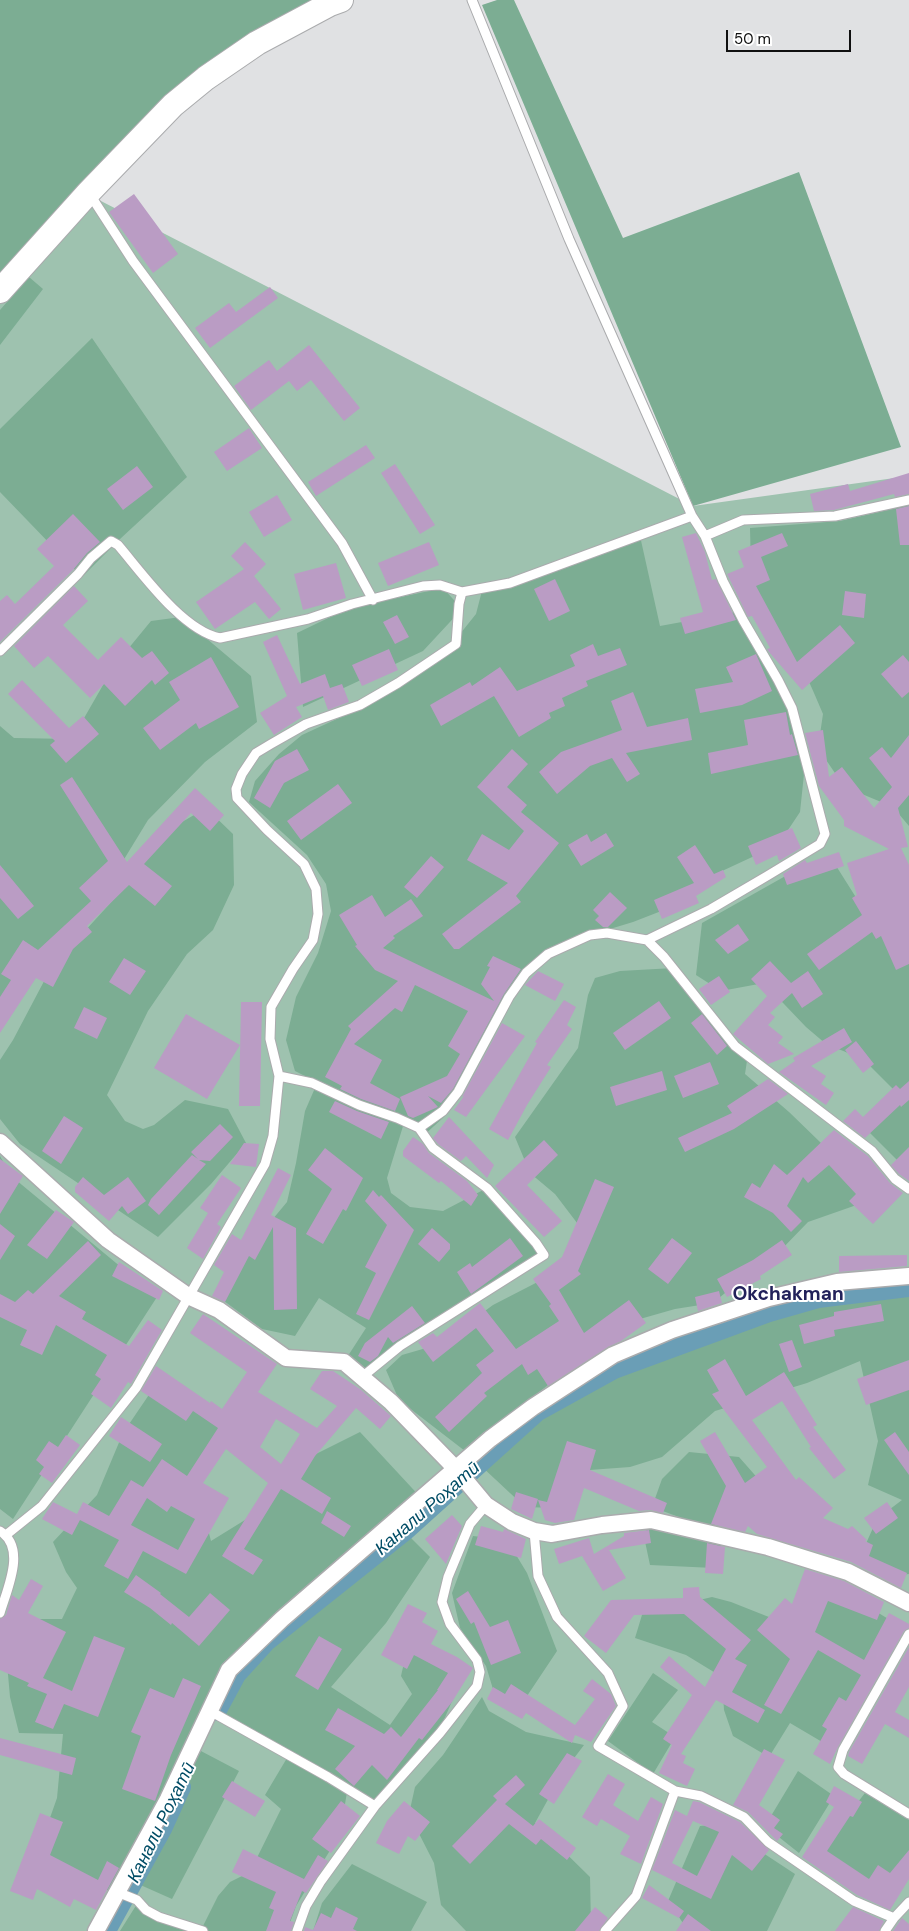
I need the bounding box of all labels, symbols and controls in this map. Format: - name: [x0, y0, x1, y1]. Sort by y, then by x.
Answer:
- scale bar: [729, 20, 854, 52]
- text: 50 m: [734, 29, 771, 49]
- district label: Okchakman: [732, 1284, 844, 1306]
- water label: Канали Роҳатӣ: [371, 1458, 485, 1560]
- water label: Канали Роҳатӣ: [123, 1759, 201, 1887]

